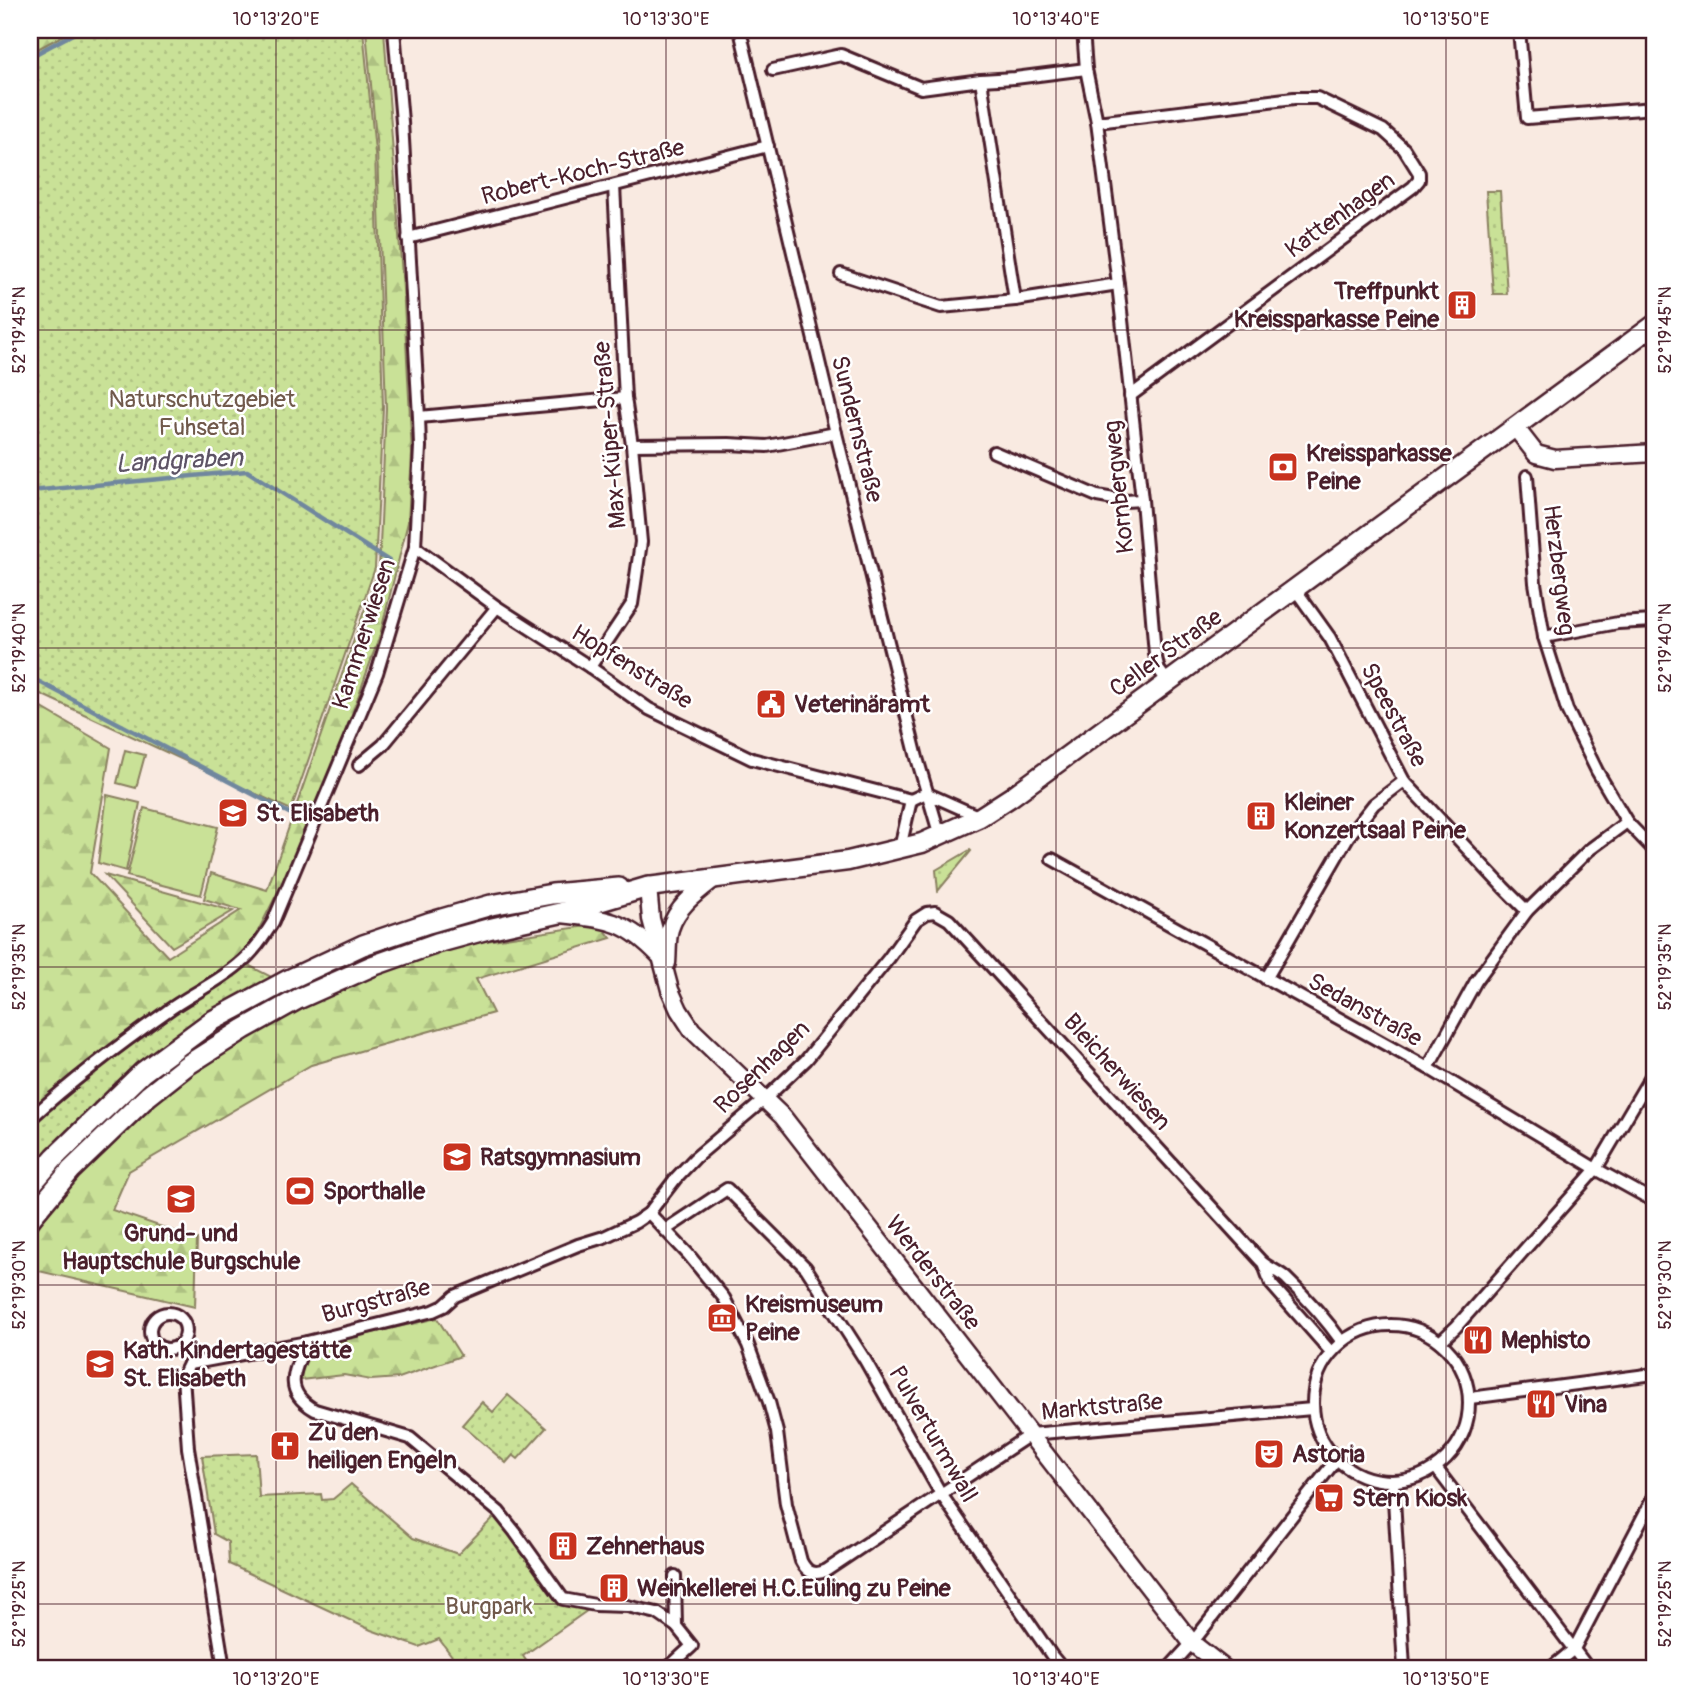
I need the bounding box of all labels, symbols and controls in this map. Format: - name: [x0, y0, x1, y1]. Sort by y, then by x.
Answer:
- text: 10°13'20"E: [233, 8, 319, 31]
- text: 10°13'30"E: [623, 8, 709, 31]
- text: 10°13'40"E: [1012, 8, 1100, 31]
- text: 10°13'50"E: [1403, 8, 1489, 31]
- street label: Robert-Koch-Straße: [478, 133, 688, 211]
- street label: Kattenhagen: [1279, 165, 1401, 265]
- place label: Treffpunkt Kreissparkasse Peine: [1234, 277, 1440, 334]
- text: 52°19'45"N: [8, 286, 31, 374]
- text: 52°19'45"N: [1654, 286, 1677, 374]
- building icon: Treffpunkt Kreissparkasse Peine: [1445, 288, 1479, 322]
- street label: Max-Küper-Straße: [587, 340, 633, 530]
- street label: Sundernstraße: [825, 353, 889, 506]
- park label: Naturschutzgebiet Fuhsetal: [109, 385, 296, 442]
- street label: Kornbergweg: [1098, 419, 1140, 555]
- place label: Kreissparkasse Peine: [1306, 439, 1453, 496]
- water label: Landgraben: [115, 442, 245, 480]
- bank icon: Kreissparkasse Peine: [1266, 450, 1300, 484]
- street label: Herzbergweg: [1537, 503, 1581, 637]
- street label: Kammerwiesen: [326, 555, 402, 713]
- street label: Celler Straße: [1104, 602, 1228, 704]
- text: 52°19'40"N: [8, 603, 31, 693]
- text: 52°19'40"N: [1654, 603, 1677, 693]
- street label: Hopfenstraße: [566, 618, 698, 716]
- street label: Speestraße: [1354, 658, 1434, 772]
- public building icon: Veterinäramt: [754, 687, 788, 721]
- place label: Veterinäramt: [794, 690, 931, 719]
- place label: Kleiner Konzertsaal Peine: [1284, 788, 1467, 845]
- school or university icon: St. Elisabeth: [216, 796, 250, 830]
- place label: St. Elisabeth: [256, 799, 379, 828]
- building icon: Kleiner Konzertsaal Peine: [1244, 799, 1278, 833]
- text: 52°19'35"N: [8, 924, 31, 1010]
- text: 52°19'35"N: [1654, 924, 1677, 1010]
- street label: Sedanstraße: [1303, 967, 1427, 1053]
- street label: Bleicherwiesen: [1057, 1008, 1177, 1136]
- street label: Rosenhagen: [708, 1014, 816, 1120]
- school or university icon: Ratsgymnasium: [440, 1140, 474, 1174]
- place label: Ratsgymnasium: [480, 1143, 641, 1172]
- sports icon: Sporthalle: [283, 1174, 317, 1208]
- place label: Sporthalle: [323, 1177, 426, 1206]
- school or university icon: Grund- und Hauptschule Burgschule: [164, 1182, 198, 1216]
- street label: Werderstraße: [879, 1210, 987, 1336]
- place label: Grund- und Hauptschule Burgschule: [62, 1219, 301, 1276]
- text: 52°19'30"N: [8, 1240, 31, 1330]
- text: 52°19'30"N: [1654, 1240, 1677, 1330]
- street label: Burgstraße: [318, 1273, 434, 1329]
- place label: Kreismuseum Peine: [745, 1290, 883, 1347]
- museum icon: Kreismuseum Peine: [705, 1301, 739, 1335]
- restaurant icon: Mephisto: [1461, 1323, 1495, 1357]
- place label: Mephisto: [1501, 1326, 1591, 1355]
- place label: Kath. Kindertagestätte St. Elisabeth: [123, 1336, 353, 1393]
- school or university icon: Kath. Kindertagestätte St. Elisabeth: [83, 1347, 117, 1381]
- street label: Pulverturmwall: [882, 1361, 984, 1507]
- street label: Marktstraße: [1040, 1387, 1164, 1427]
- restaurant icon: Vina: [1524, 1387, 1558, 1421]
- place label: Vina: [1564, 1390, 1607, 1419]
- place label: Zu den heiligen Engeln: [308, 1418, 457, 1475]
- church icon: Zu den heiligen Engeln: [268, 1429, 302, 1463]
- theatre icon: Astoria: [1252, 1437, 1286, 1471]
- place label: Astoria: [1292, 1440, 1365, 1469]
- supermarket icon: Stern Kiosk: [1312, 1481, 1346, 1515]
- place label: Stern Kiosk: [1352, 1484, 1468, 1513]
- building icon: Zehnerhaus: [546, 1529, 580, 1563]
- place label: Zehnerhaus: [586, 1532, 704, 1561]
- text: 52°19'25"N: [8, 1561, 31, 1647]
- text: 52°19'25"N: [1654, 1561, 1677, 1647]
- building icon: Weinkellerei H.C.Euling zu Peine: [597, 1571, 631, 1605]
- place label: Weinkellerei H.C.Euling zu Peine: [637, 1574, 952, 1603]
- park label: Burgpark: [445, 1592, 533, 1621]
- text: 10°13'20"E: [233, 1668, 319, 1691]
- text: 10°13'30"E: [623, 1668, 709, 1691]
- text: 10°13'40"E: [1012, 1668, 1100, 1691]
- text: 10°13'50"E: [1403, 1668, 1489, 1691]

